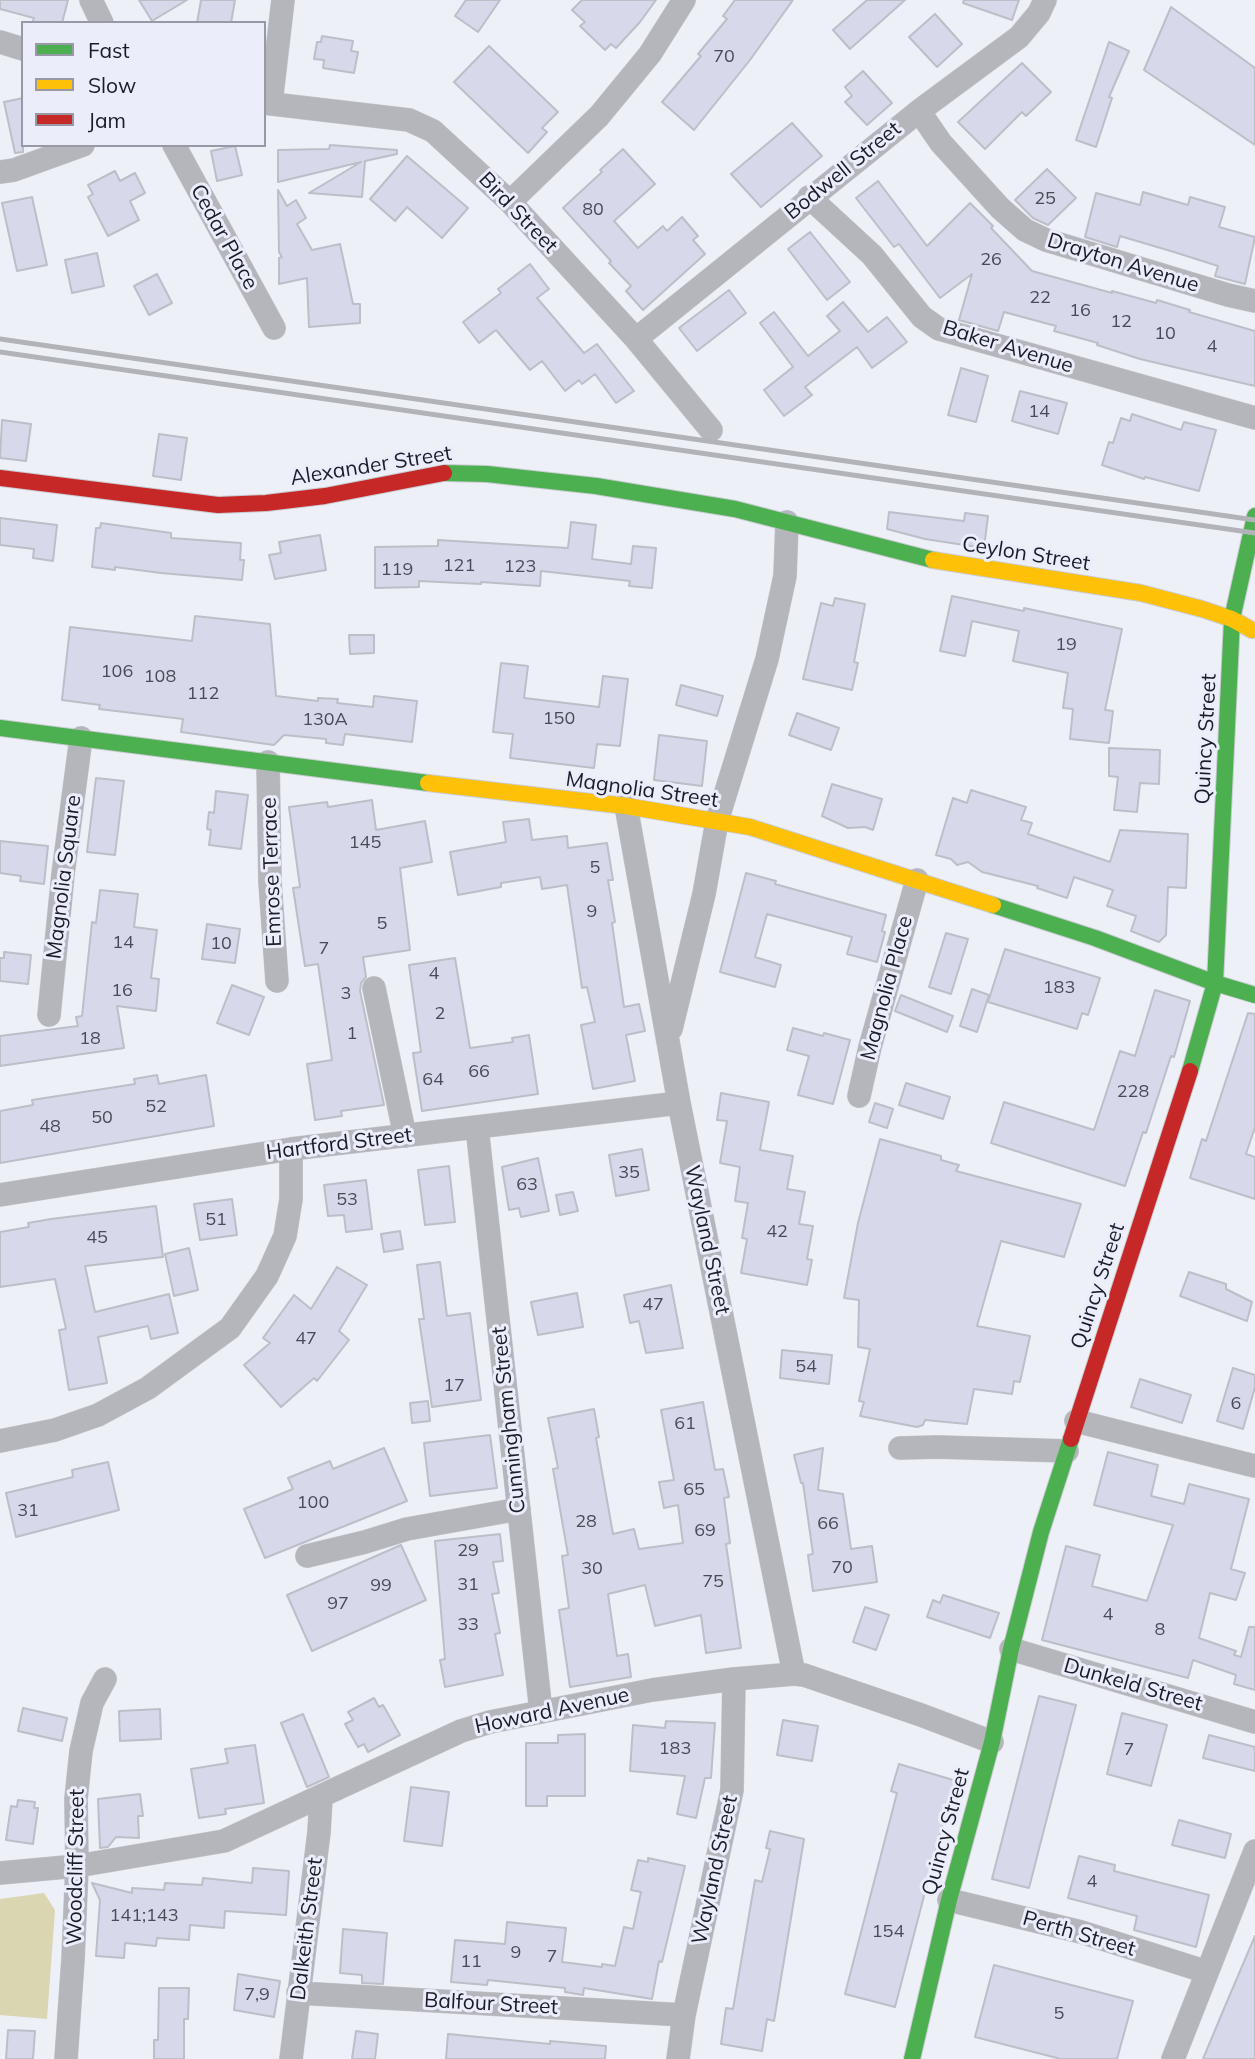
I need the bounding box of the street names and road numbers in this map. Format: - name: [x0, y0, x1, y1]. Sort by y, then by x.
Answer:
- street label: Bodwell Street: [780, 117, 906, 225]
- street label: Bird Street: [473, 167, 563, 259]
- street label: Cedar Place: [185, 180, 263, 294]
- street label: Drayton Avenue: [1044, 228, 1202, 298]
- street label: Baker Avenue: [940, 315, 1076, 379]
- street label: Alexander Street: [289, 441, 453, 491]
- street label: Ceylon Street: [960, 531, 1092, 577]
- street label: Quincy Street: [1190, 673, 1222, 805]
- street label: Magnolia Street: [564, 767, 720, 813]
- street label: Magnolia Square: [41, 794, 87, 960]
- street label: Emrose Terrace: [257, 797, 287, 947]
- street label: Magnolia Place: [856, 913, 918, 1063]
- street label: Hartford Street: [265, 1123, 413, 1165]
- street label: Wayland Street: [679, 1163, 735, 1317]
- street label: Quincy Street: [1066, 1220, 1130, 1352]
- street label: Cunningham Street: [487, 1325, 531, 1515]
- street label: Dunkeld Street: [1061, 1653, 1205, 1717]
- street label: Howard Avenue: [472, 1682, 632, 1740]
- street label: Quincy Street: [917, 1766, 975, 1898]
- street label: Woodcliff Street: [62, 1789, 90, 1945]
- street label: Wayland Street: [687, 1793, 743, 1947]
- street label: Dalkeith Street: [286, 1856, 328, 2002]
- street label: Perth Street: [1020, 1906, 1138, 1962]
- street label: Balfour Street: [423, 1988, 559, 2020]

